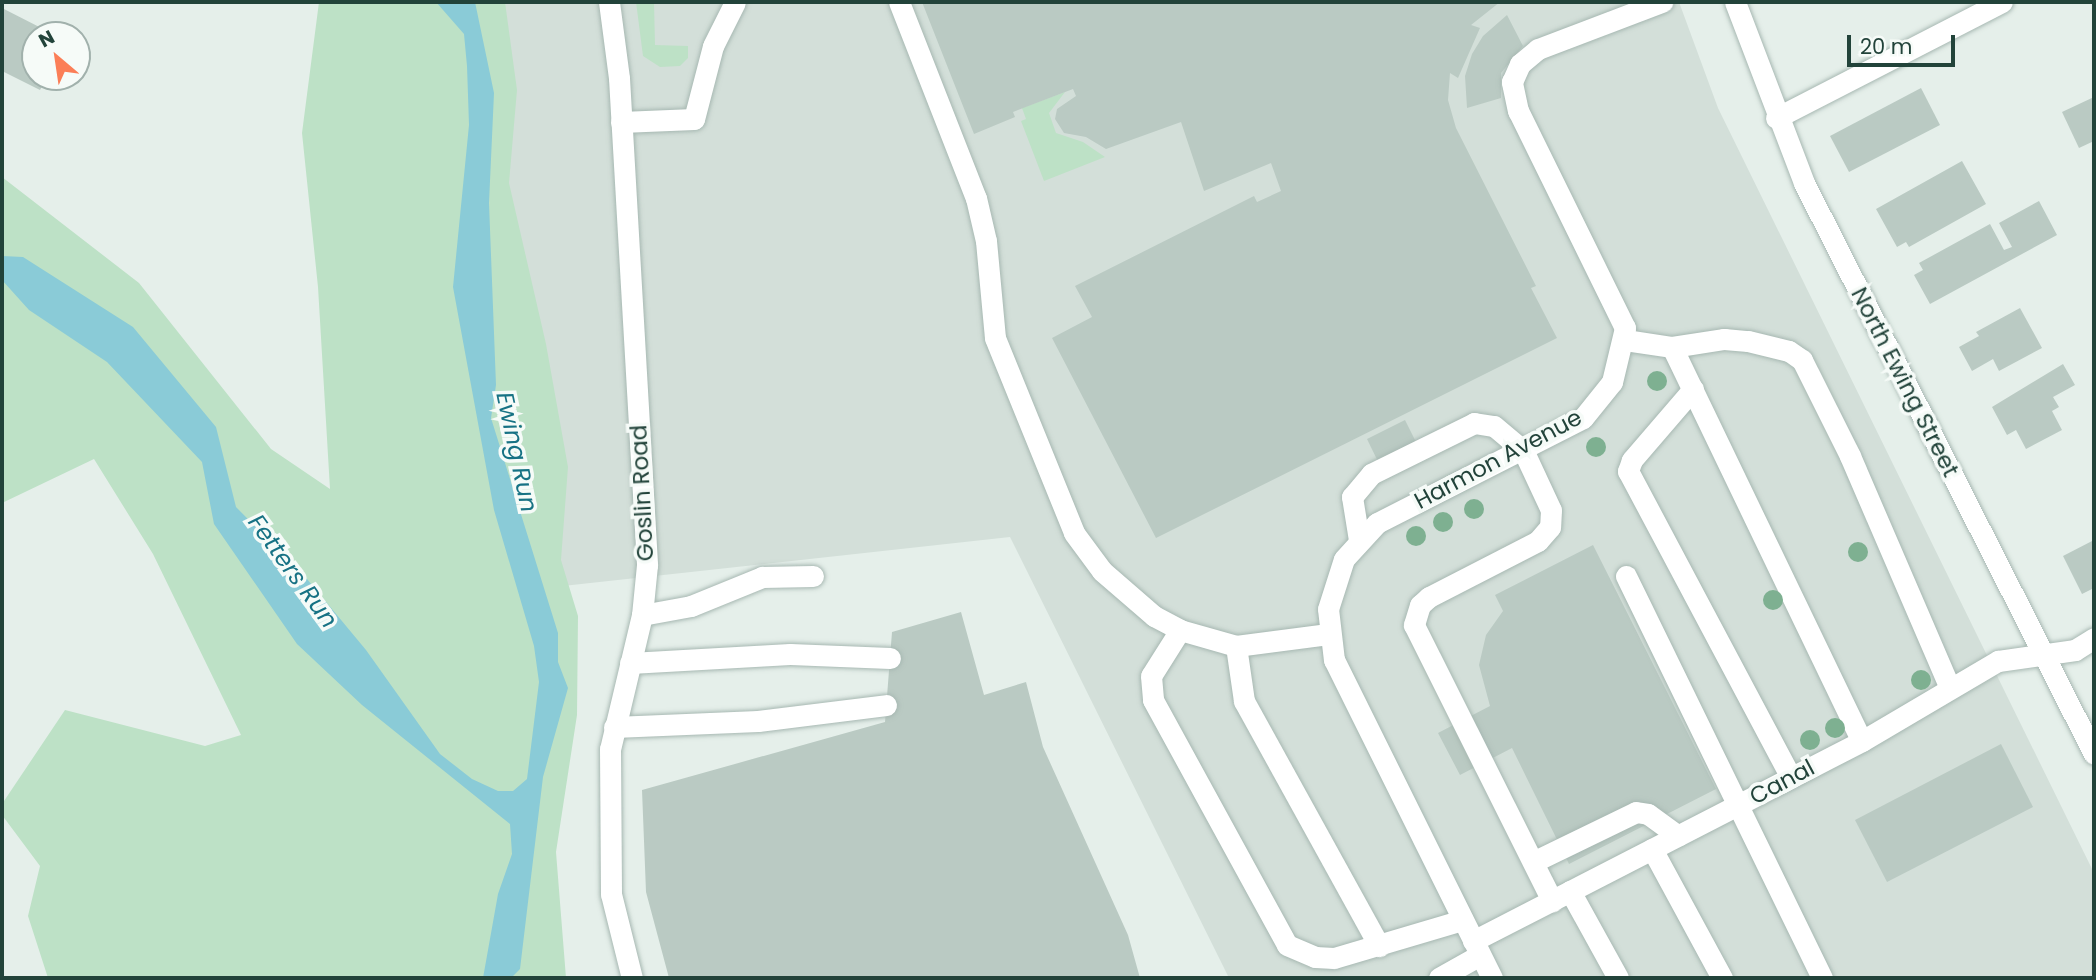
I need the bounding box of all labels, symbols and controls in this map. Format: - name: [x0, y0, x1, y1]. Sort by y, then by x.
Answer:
- north arrow: [21, 21, 91, 91]
- scale bar: [1851, 21, 1960, 65]
- text: N: [34, 24, 59, 54]
- text: 20 m: [1860, 32, 1913, 61]
- street label: North Ewing Street: [1845, 283, 1965, 481]
- water label: Ewing Run: [490, 389, 544, 515]
- street label: Harmon Avenue: [1410, 403, 1586, 515]
- street label: Goslin Road: [625, 424, 659, 562]
- water label: Fetters Run: [242, 509, 344, 633]
- street label: Canal: [1745, 754, 1819, 810]

